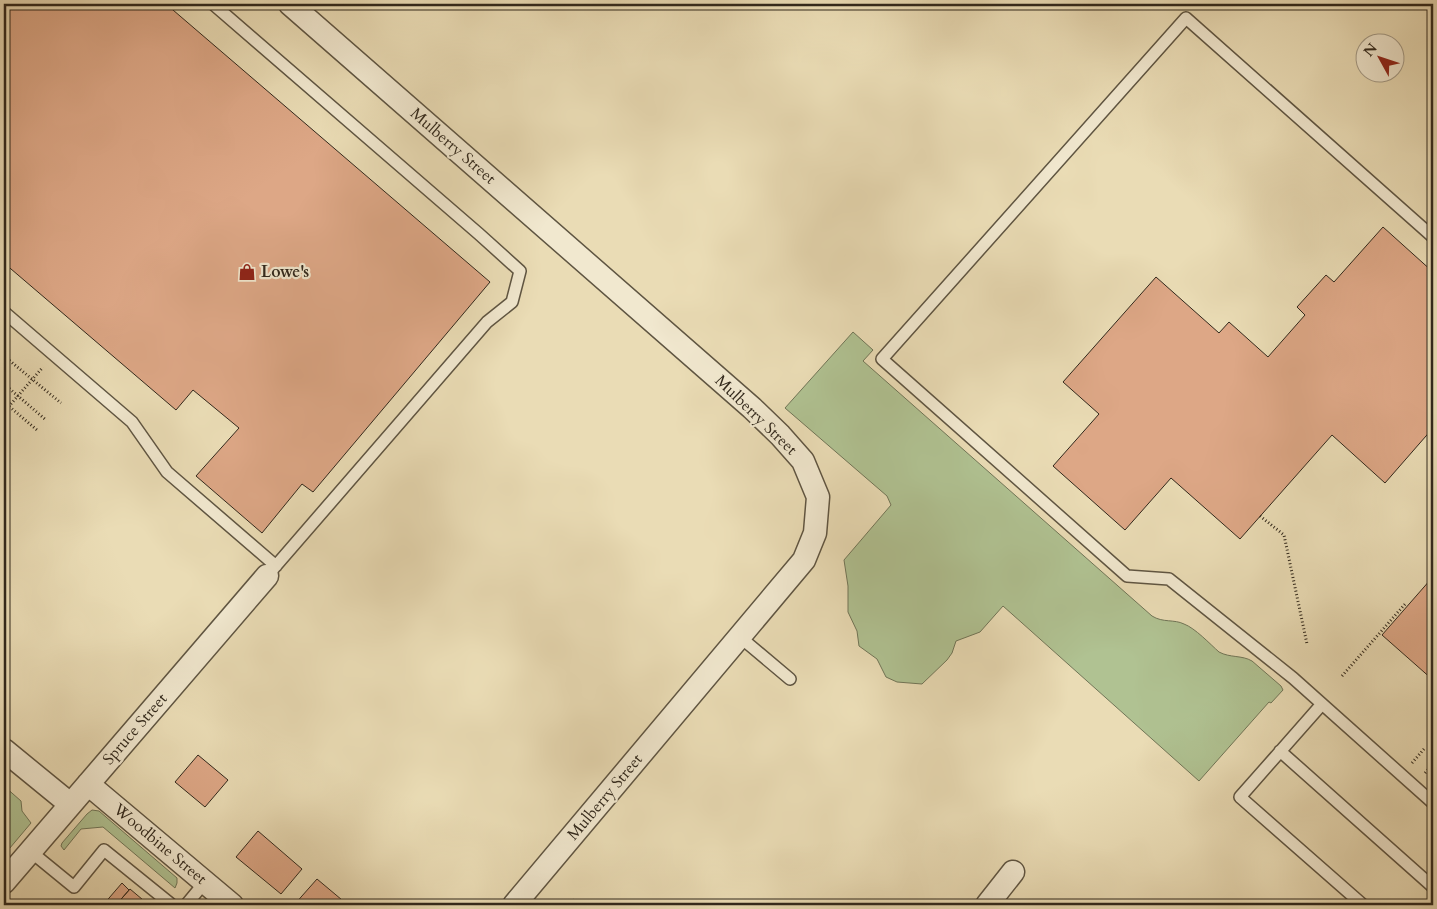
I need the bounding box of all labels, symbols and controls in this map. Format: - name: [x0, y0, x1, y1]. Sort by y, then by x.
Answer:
- north arrow: [1354, 32, 1404, 82]
- text: N: [1359, 39, 1382, 61]
- street label: Mulberry Street: [406, 103, 500, 189]
- place label: Lowe's: [261, 261, 309, 283]
- shop icon: Lowe's: [237, 262, 257, 282]
- street label: Mulberry Street: [710, 370, 802, 460]
- street label: Spruce Street: [98, 688, 172, 770]
- street label: Mulberry Street: [562, 749, 648, 845]
- street label: Woodbine Street: [108, 798, 211, 890]

